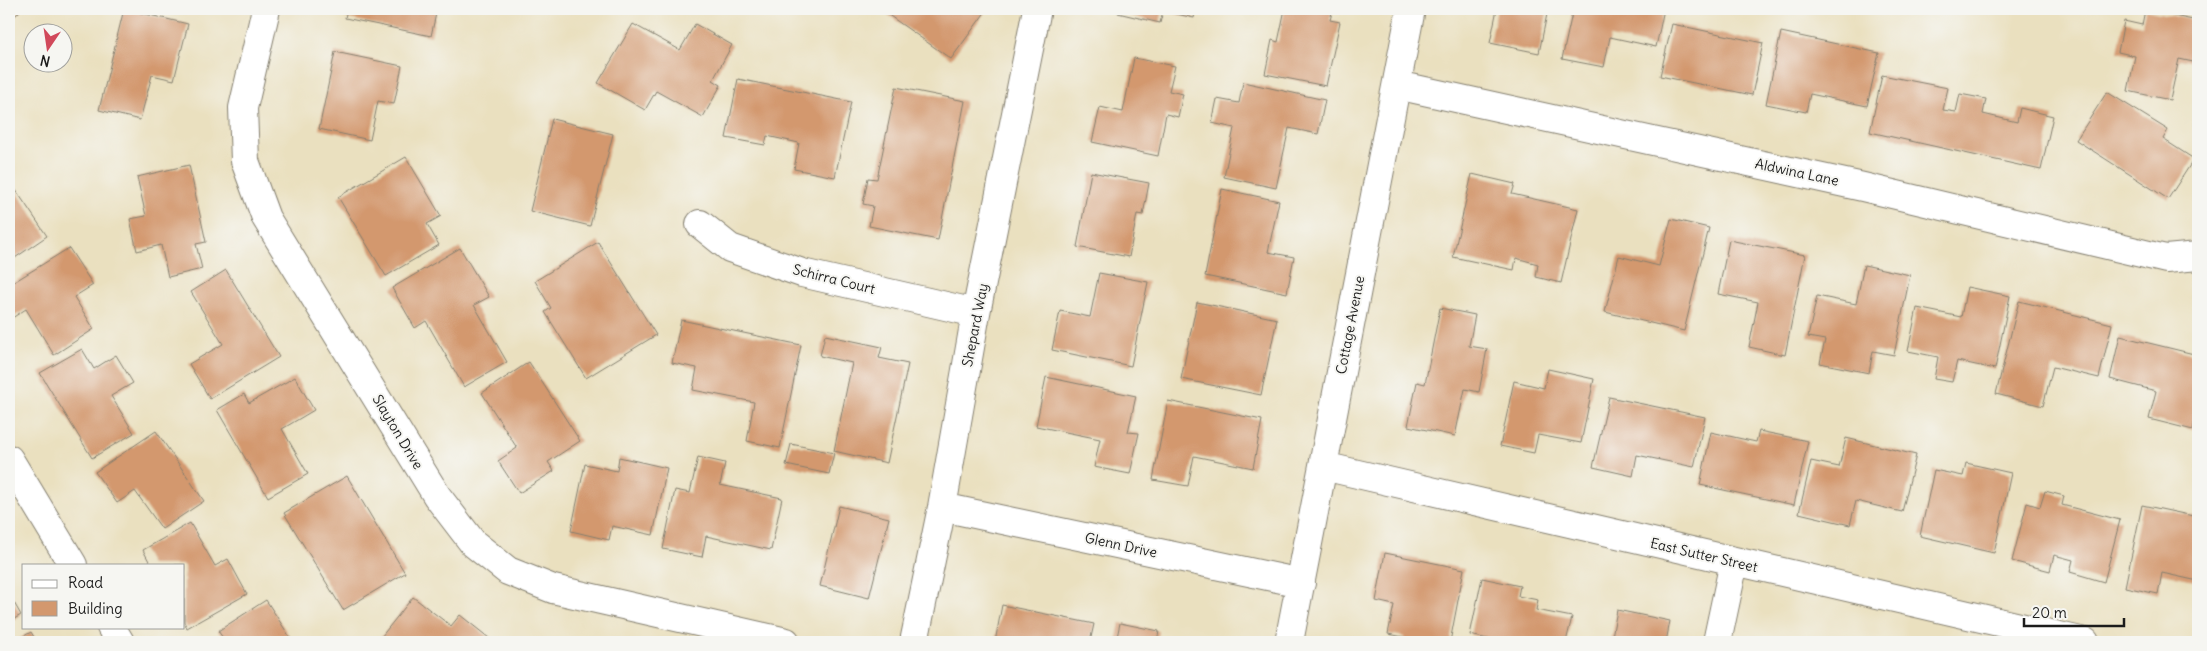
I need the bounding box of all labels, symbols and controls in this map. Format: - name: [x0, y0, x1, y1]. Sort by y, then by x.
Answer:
- north arrow: [22, 22, 72, 72]
- text: N: [38, 51, 52, 71]
- street label: Aldwina Lane: [1754, 154, 1840, 190]
- street label: Schirra Court: [791, 260, 877, 298]
- street label: Cottage Avenue: [1332, 274, 1368, 376]
- street label: Shepard Way: [958, 282, 992, 368]
- street label: Slayton Drive: [369, 391, 427, 473]
- street label: Glenn Drive: [1083, 529, 1159, 561]
- street label: East Sutter Street: [1649, 534, 1760, 576]
- legend: [22, 564, 185, 628]
- text: Road: [68, 573, 103, 592]
- scale bar: [2024, 596, 2124, 628]
- text: Building: [68, 599, 123, 618]
- text: 20 m: [2032, 603, 2067, 622]

